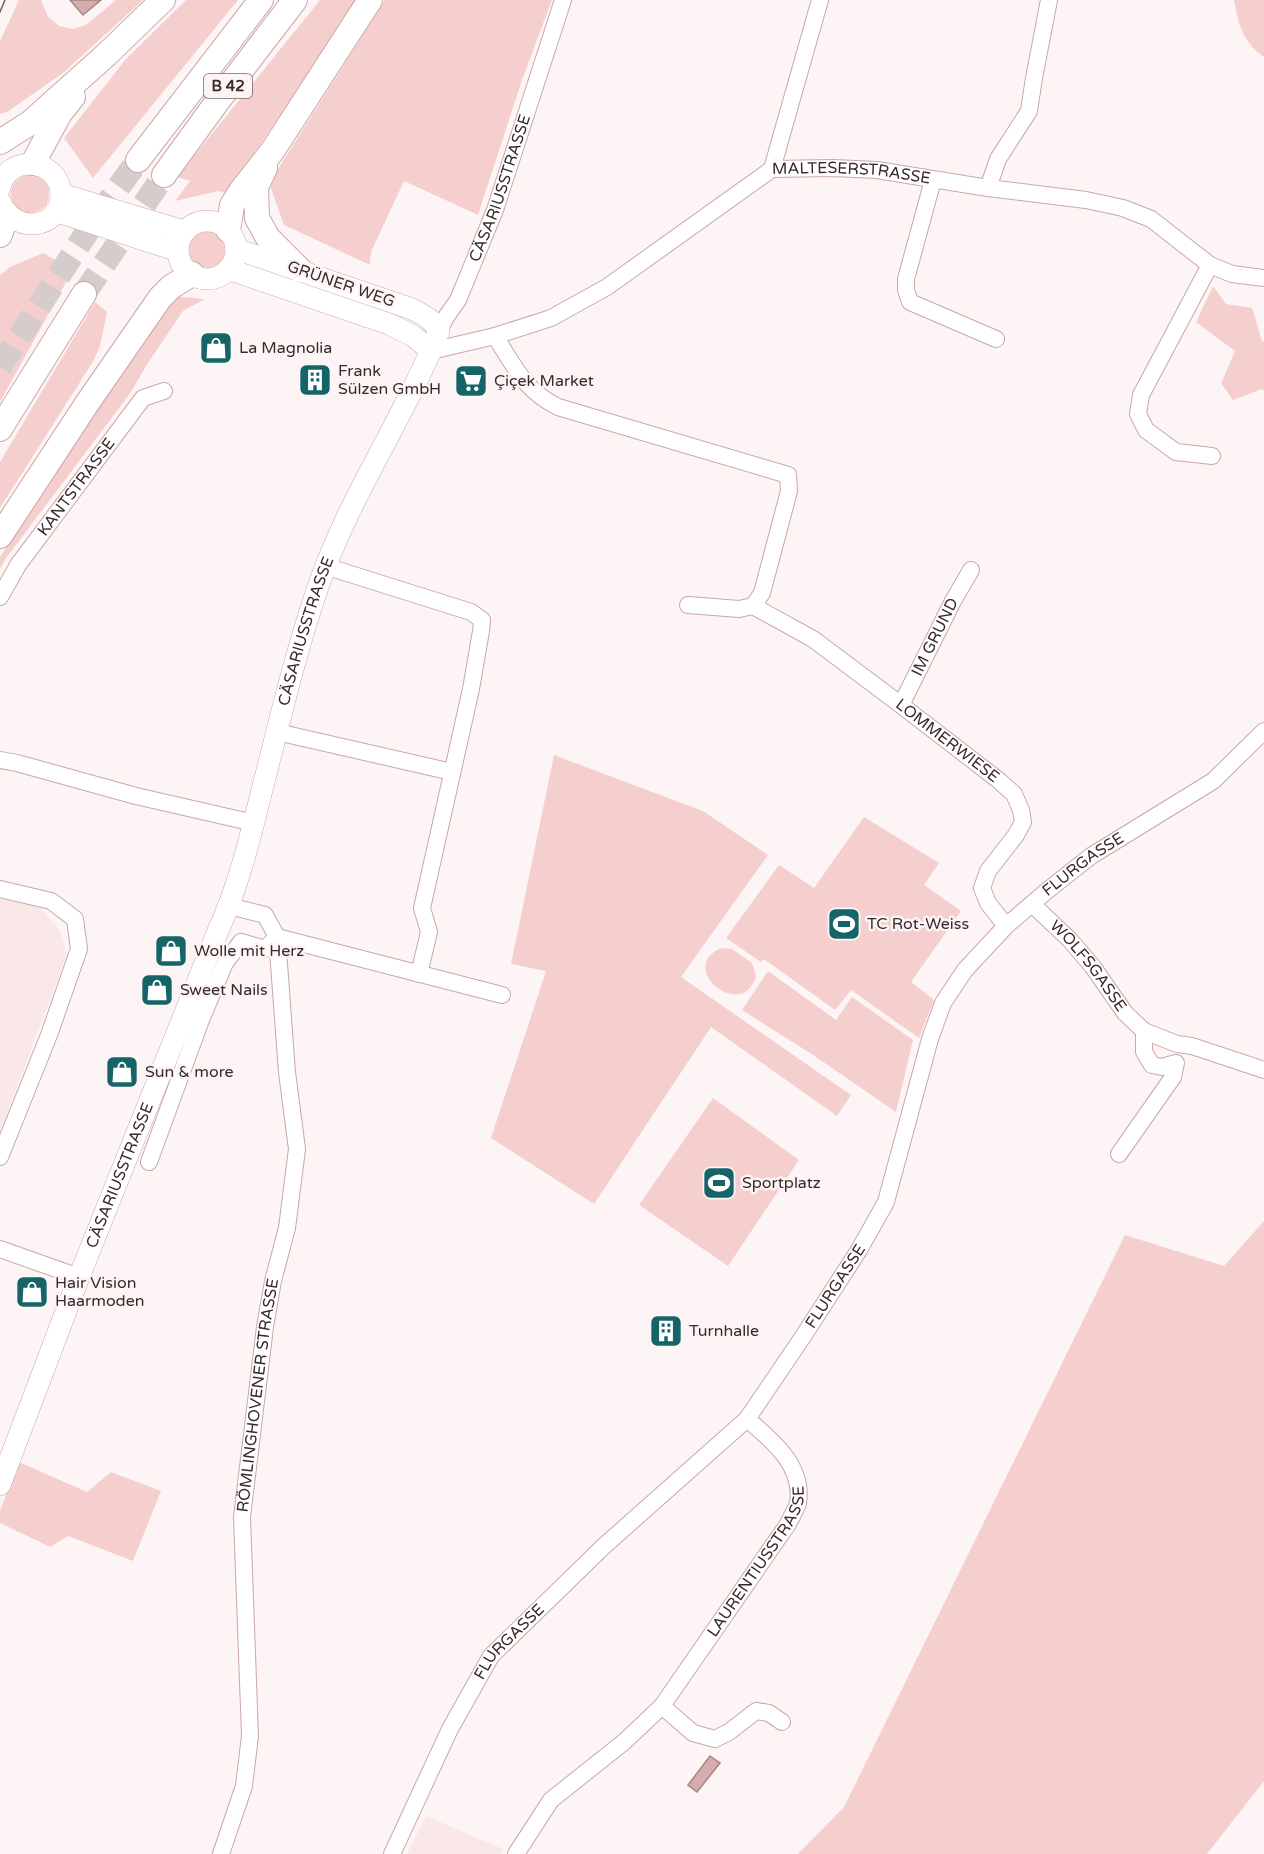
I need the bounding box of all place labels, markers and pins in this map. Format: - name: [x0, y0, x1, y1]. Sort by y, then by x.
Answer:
- shop icon: La Magnolia: [198, 330, 234, 366]
- place label: La Magnolia: [239, 338, 332, 358]
- place label: Frank Sülzen GmbH: [338, 361, 441, 399]
- building icon: Frank Sülzen GmbH: [297, 362, 333, 398]
- supermarket icon: Çiçek Market: [453, 363, 489, 399]
- place label: Çiçek Market: [494, 371, 594, 391]
- sports icon: TC Rot-Weiss: [826, 906, 862, 942]
- place label: TC Rot-Weiss: [867, 914, 969, 934]
- shop icon: Wolle mit Herz: [153, 933, 189, 969]
- place label: Wolle mit Herz: [194, 941, 304, 961]
- shop icon: Sweet Nails: [139, 972, 175, 1008]
- place label: Sweet Nails: [180, 980, 268, 1000]
- shop icon: Sun & more: [104, 1054, 140, 1090]
- place label: Sun & more: [145, 1062, 234, 1082]
- sports icon: Sportplatz: [701, 1165, 737, 1201]
- place label: Sportplatz: [742, 1173, 821, 1193]
- place label: Hair Vision Haarmoden: [55, 1273, 145, 1311]
- shop icon: Hair Vision Haarmoden: [14, 1274, 50, 1310]
- building icon: Turnhalle: [648, 1313, 684, 1349]
- place label: Turnhalle: [689, 1321, 759, 1341]

